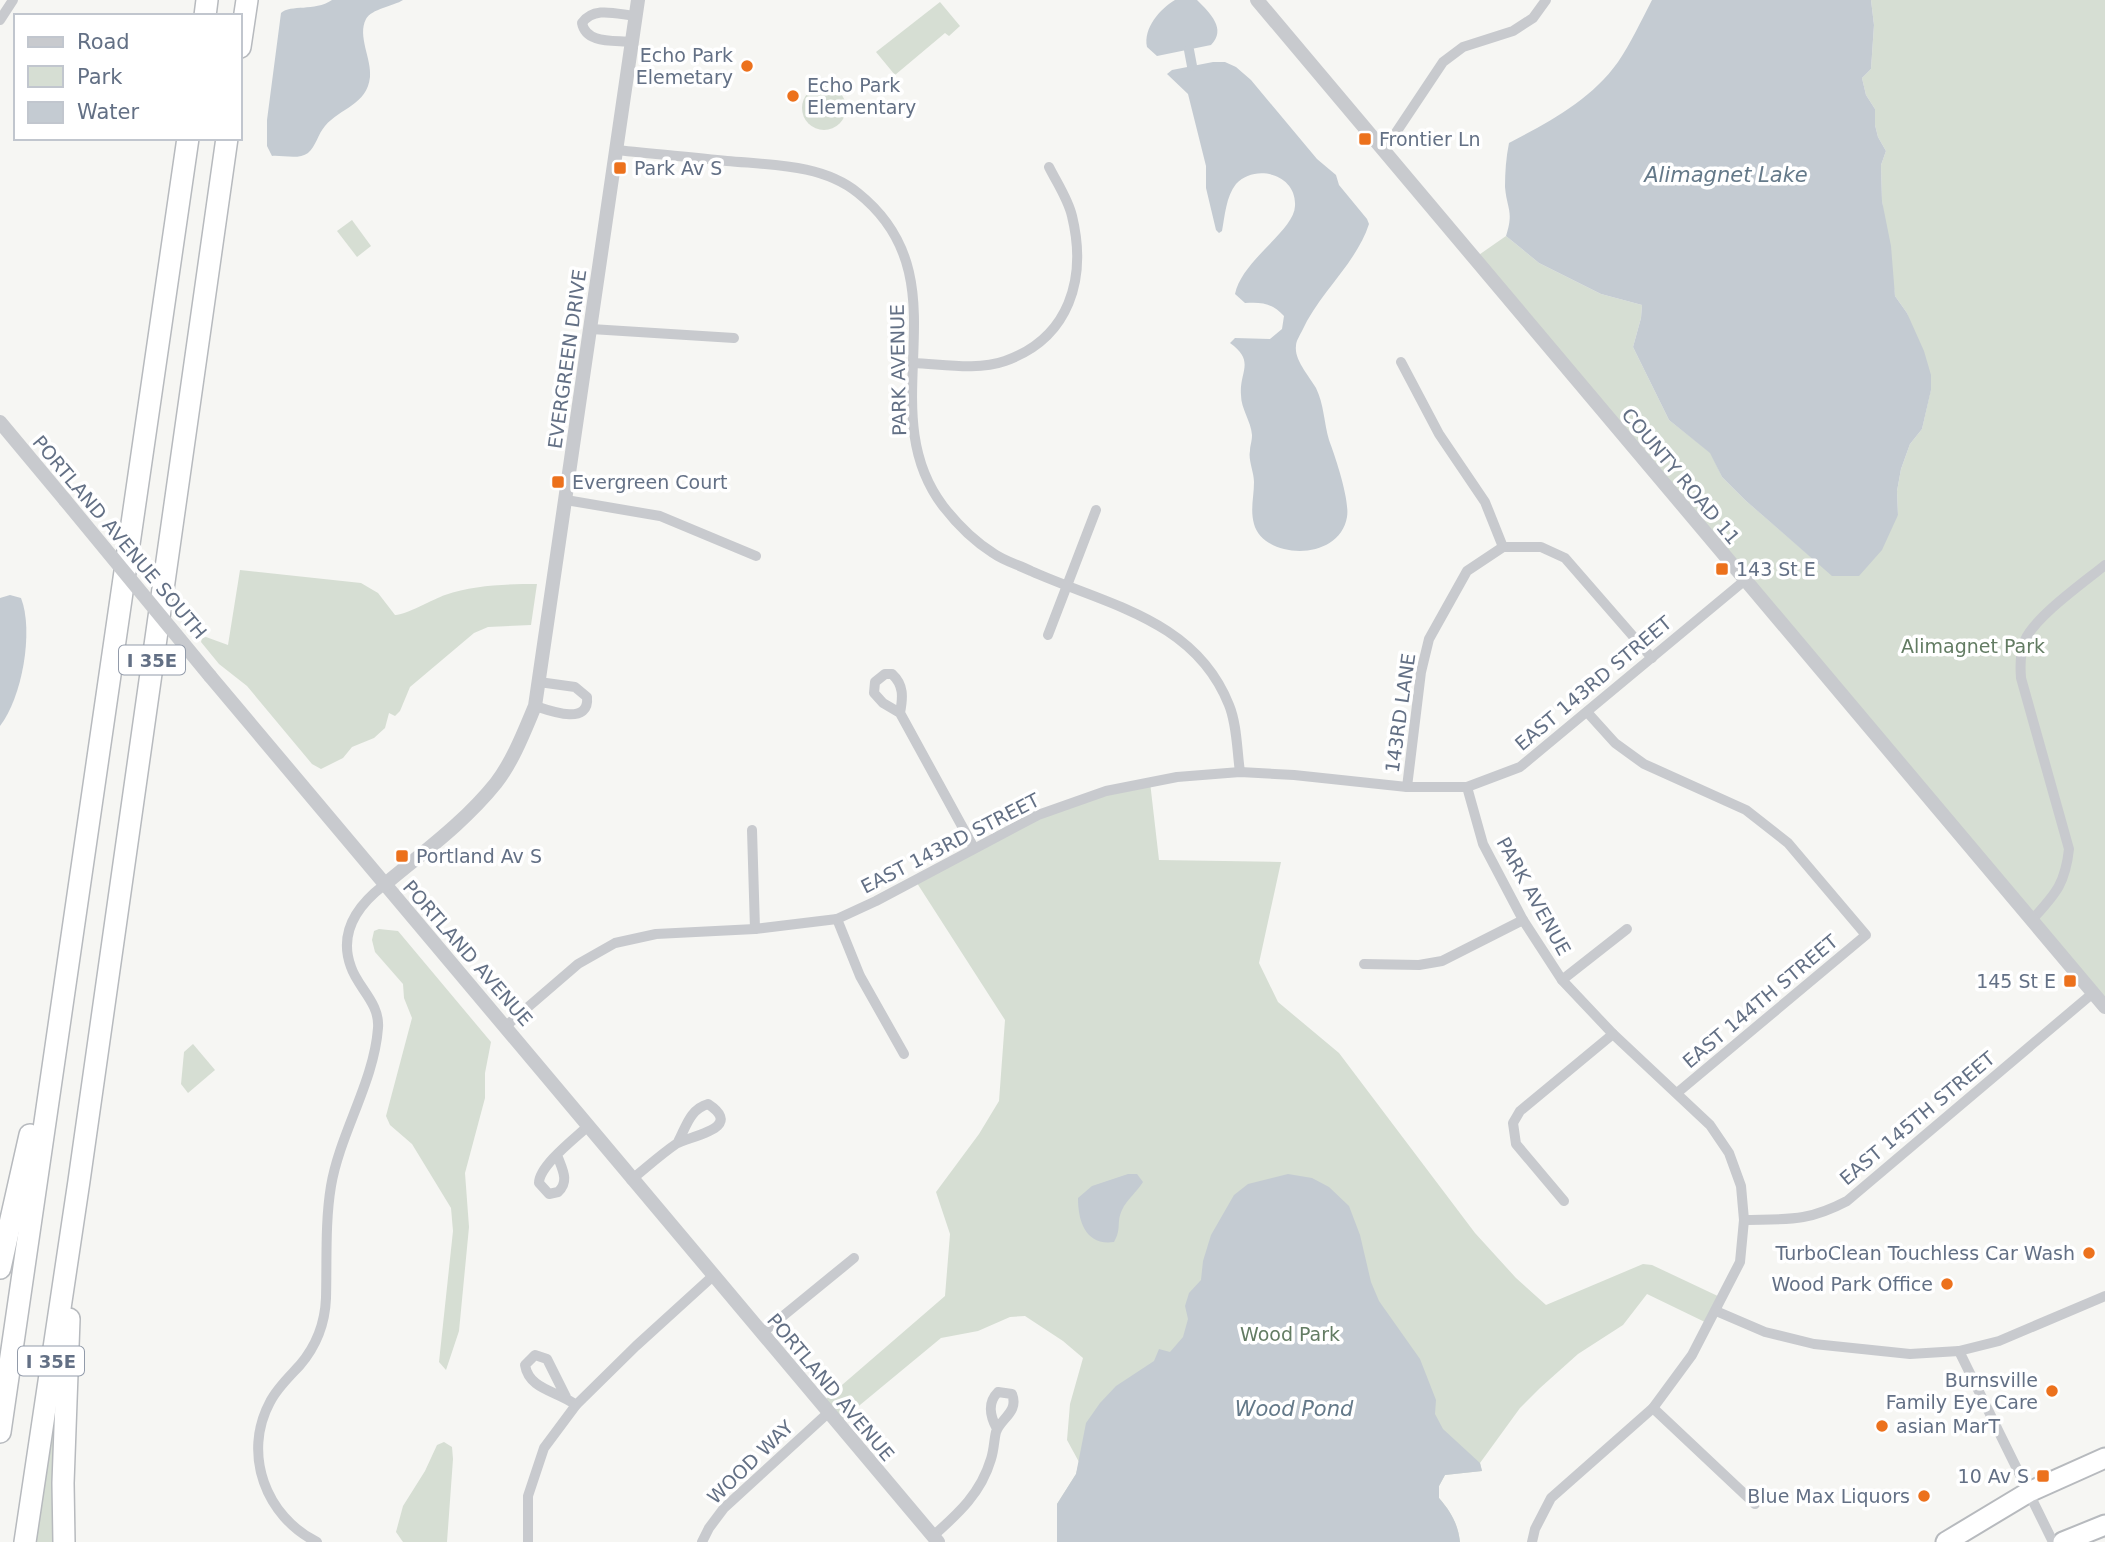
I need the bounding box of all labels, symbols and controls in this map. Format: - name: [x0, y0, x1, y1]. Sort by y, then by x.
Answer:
- legend: [14, 14, 242, 140]
- text: Road: [77, 30, 130, 54]
- place label: Echo Park Elemetary: [636, 44, 733, 88]
- marker: Echo Park Elemetary: [739, 58, 755, 74]
- text: Park: [77, 65, 123, 89]
- place label: Echo Park Elementary: [807, 74, 916, 118]
- marker: Echo Park Elementary: [785, 88, 801, 104]
- text: Water: [77, 100, 139, 124]
- place label: Frontier Ln: [1379, 128, 1481, 150]
- marker: Frontier Ln: [1357, 131, 1373, 147]
- place label: Park Av S: [634, 157, 722, 179]
- marker: Park Av S: [612, 160, 628, 176]
- water label: Alimagnet Lake: [1642, 163, 1808, 187]
- street label: EVERGREEN DRIVE: [544, 268, 590, 450]
- street label: PARK AVENUE: [886, 304, 910, 436]
- street label: COUNTY ROAD 11: [1618, 403, 1744, 549]
- street label: PORTLAND AVENUE SOUTH: [28, 431, 212, 643]
- place label: Evergreen Court: [572, 471, 728, 493]
- marker: Evergreen Court: [550, 474, 566, 490]
- place label: 143 St E: [1736, 558, 1816, 580]
- marker: 143 St E: [1714, 561, 1730, 577]
- street label: EAST 143RD STREET: [1510, 611, 1676, 755]
- park label: Alimagnet Park: [1901, 635, 2045, 657]
- road number: I 35E: [119, 646, 185, 674]
- street label: 143RD LANE: [1381, 652, 1419, 774]
- street label: EAST 143RD STREET: [857, 788, 1043, 898]
- street label: PARK AVENUE: [1492, 833, 1576, 959]
- place label: Portland Av S: [416, 845, 542, 867]
- marker: Portland Av S: [394, 848, 410, 864]
- street label: PORTLAND AVENUE: [399, 876, 537, 1030]
- street label: EAST 144TH STREET: [1678, 930, 1842, 1072]
- place label: 145 St E: [1976, 970, 2056, 992]
- marker: 145 St E: [2062, 973, 2078, 989]
- street label: EAST 145TH STREET: [1835, 1047, 1999, 1189]
- place label: TurboClean Touchless Car Wash: [1775, 1242, 2075, 1264]
- marker: TurboClean Touchless Car Wash: [2081, 1245, 2097, 1261]
- place label: Wood Park Office: [1771, 1273, 1933, 1295]
- marker: Wood Park Office: [1939, 1276, 1955, 1292]
- street label: PORTLAND AVENUE: [763, 1309, 899, 1465]
- park label: Wood Park: [1240, 1323, 1340, 1345]
- road number: I 35E: [18, 1346, 84, 1376]
- place label: Burnsville Family Eye Care: [1886, 1369, 2038, 1413]
- marker: Burnsville Family Eye Care: [2044, 1383, 2060, 1399]
- water label: Wood Pond: [1235, 1397, 1354, 1421]
- place label: asian MarT: [1896, 1415, 2000, 1437]
- street label: WOOD WAY: [703, 1416, 798, 1508]
- marker: asian MarT: [1874, 1418, 1890, 1434]
- place label: 10 Av S: [1958, 1465, 2029, 1487]
- marker: 10 Av S: [2035, 1468, 2051, 1484]
- place label: Blue Max Liquors: [1747, 1485, 1910, 1507]
- marker: Blue Max Liquors: [1916, 1488, 1932, 1504]

